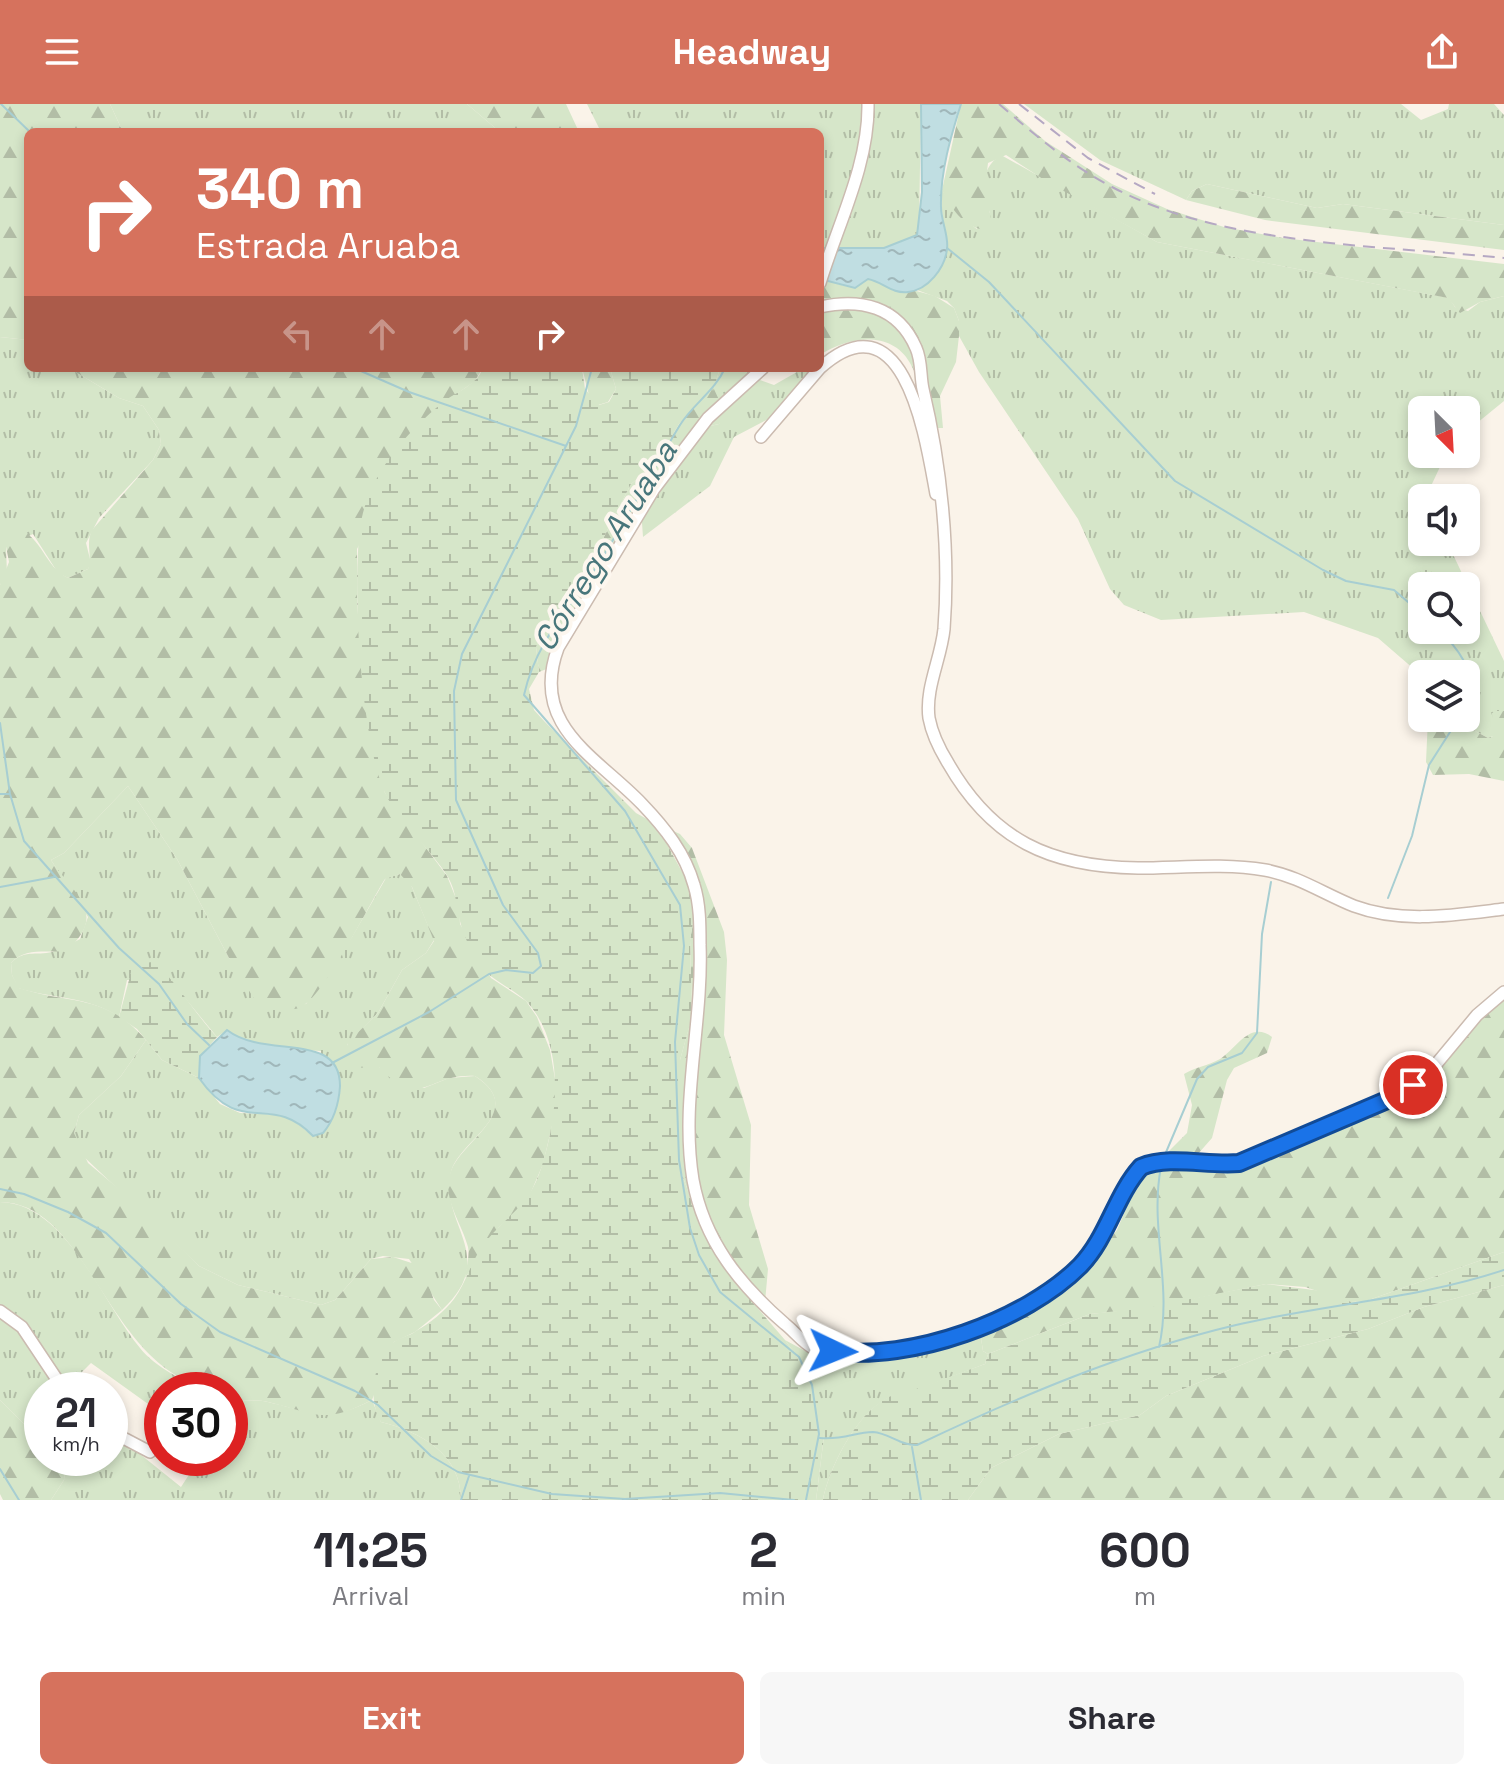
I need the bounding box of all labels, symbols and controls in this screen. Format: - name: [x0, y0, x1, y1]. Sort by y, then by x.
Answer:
- text: Headway: [673, 29, 831, 75]
- icon: menu: [40, 30, 84, 74]
- icon: share: [1420, 30, 1464, 74]
- text: 340 m: [196, 153, 364, 224]
- icon: right: [64, 160, 168, 264]
- text: Estrada Aruaba: [196, 223, 460, 269]
- icon: left: [276, 312, 320, 356]
- icon: ahead: [360, 312, 404, 356]
- icon: ahead: [444, 312, 488, 356]
- icon: right: [528, 312, 572, 356]
- north arrow: [1408, 396, 1480, 468]
- map controls: [1408, 396, 1480, 732]
- water label: Córrego Aruaba: [524, 433, 686, 658]
- button: sound: [1408, 484, 1480, 556]
- button: search: [1408, 572, 1480, 644]
- button: layers: [1408, 660, 1480, 732]
- pin: [1379, 1051, 1447, 1119]
- icon: arrive: [1391, 1063, 1435, 1107]
- position arrow: [791, 1309, 875, 1393]
- speed limit sign: 30: [144, 1372, 248, 1476]
- text: 21: [55, 1388, 97, 1439]
- text: km/h: [52, 1431, 100, 1457]
- text: 11:25: [313, 1520, 428, 1581]
- text: 2: [749, 1520, 778, 1581]
- text: 600: [1099, 1520, 1191, 1581]
- text: Arrival: [332, 1579, 409, 1613]
- text: min: [741, 1579, 786, 1613]
- text: m: [1134, 1579, 1156, 1613]
- button: Exit: [40, 1672, 744, 1764]
- button: Share: [760, 1672, 1464, 1764]

